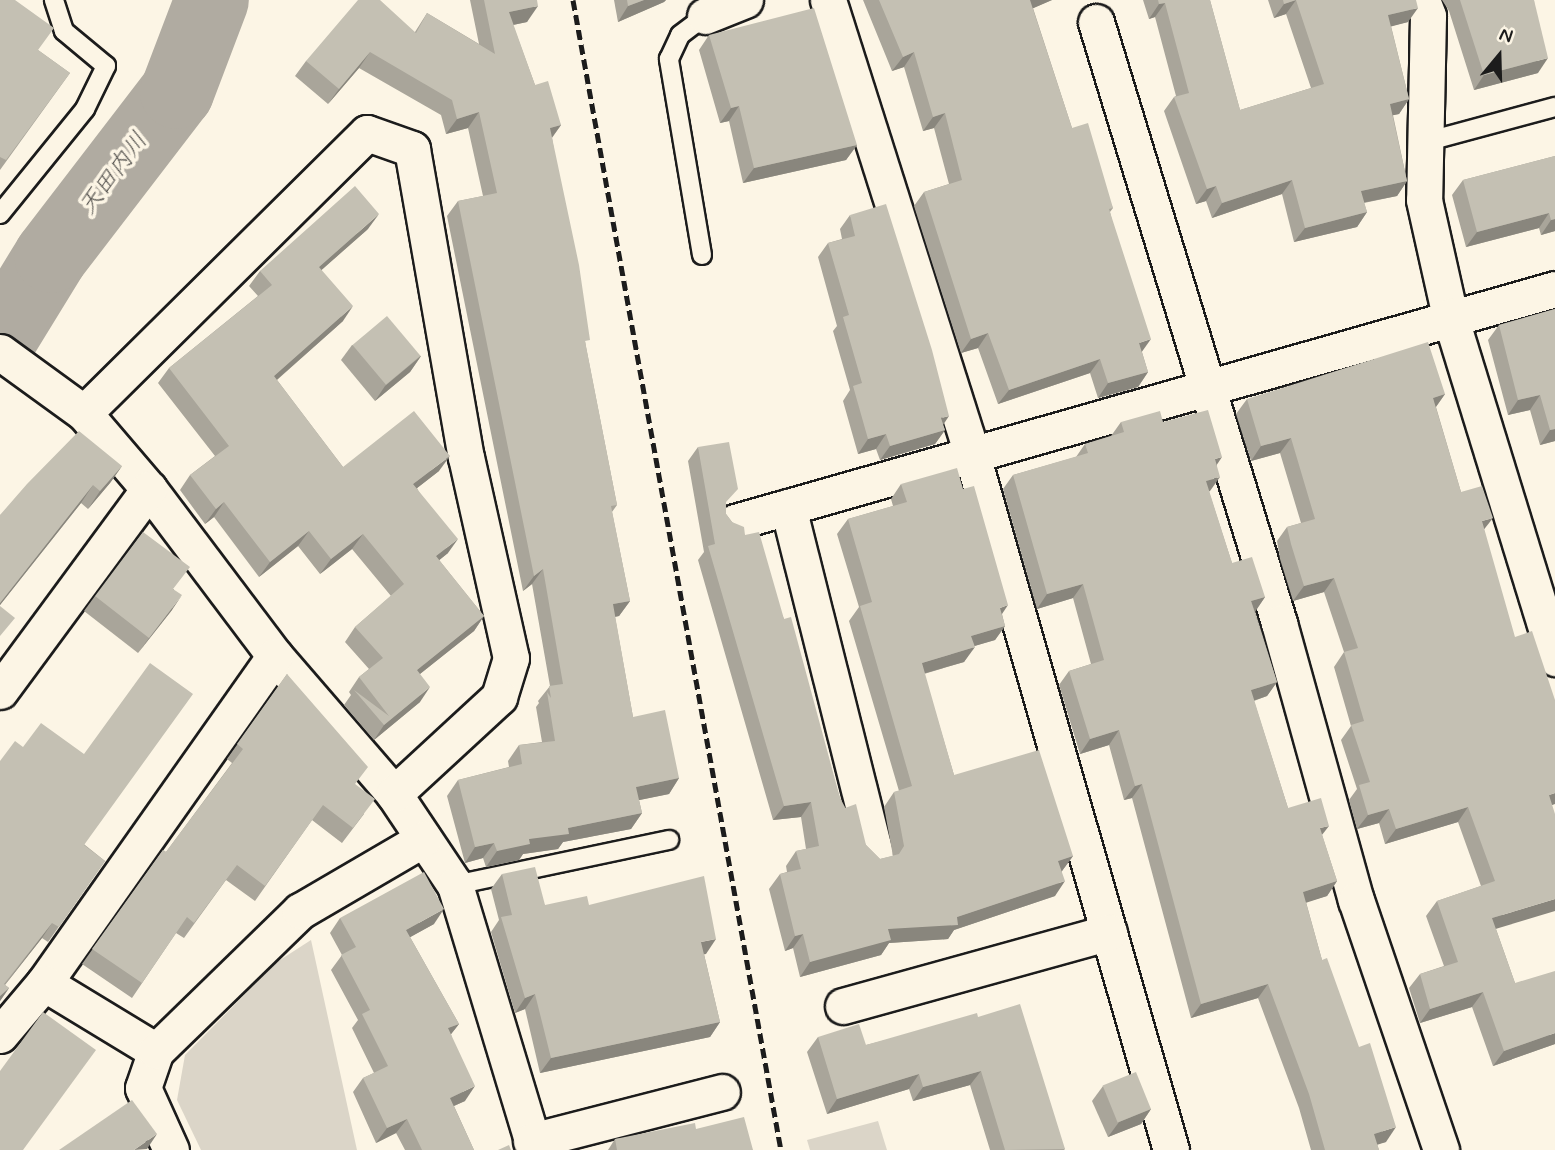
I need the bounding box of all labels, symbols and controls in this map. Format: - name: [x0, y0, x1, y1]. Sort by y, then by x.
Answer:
- north arrow: [1464, 21, 1534, 91]
- text: N: [1496, 22, 1516, 50]
- water label: 天田内川: [74, 127, 154, 221]

